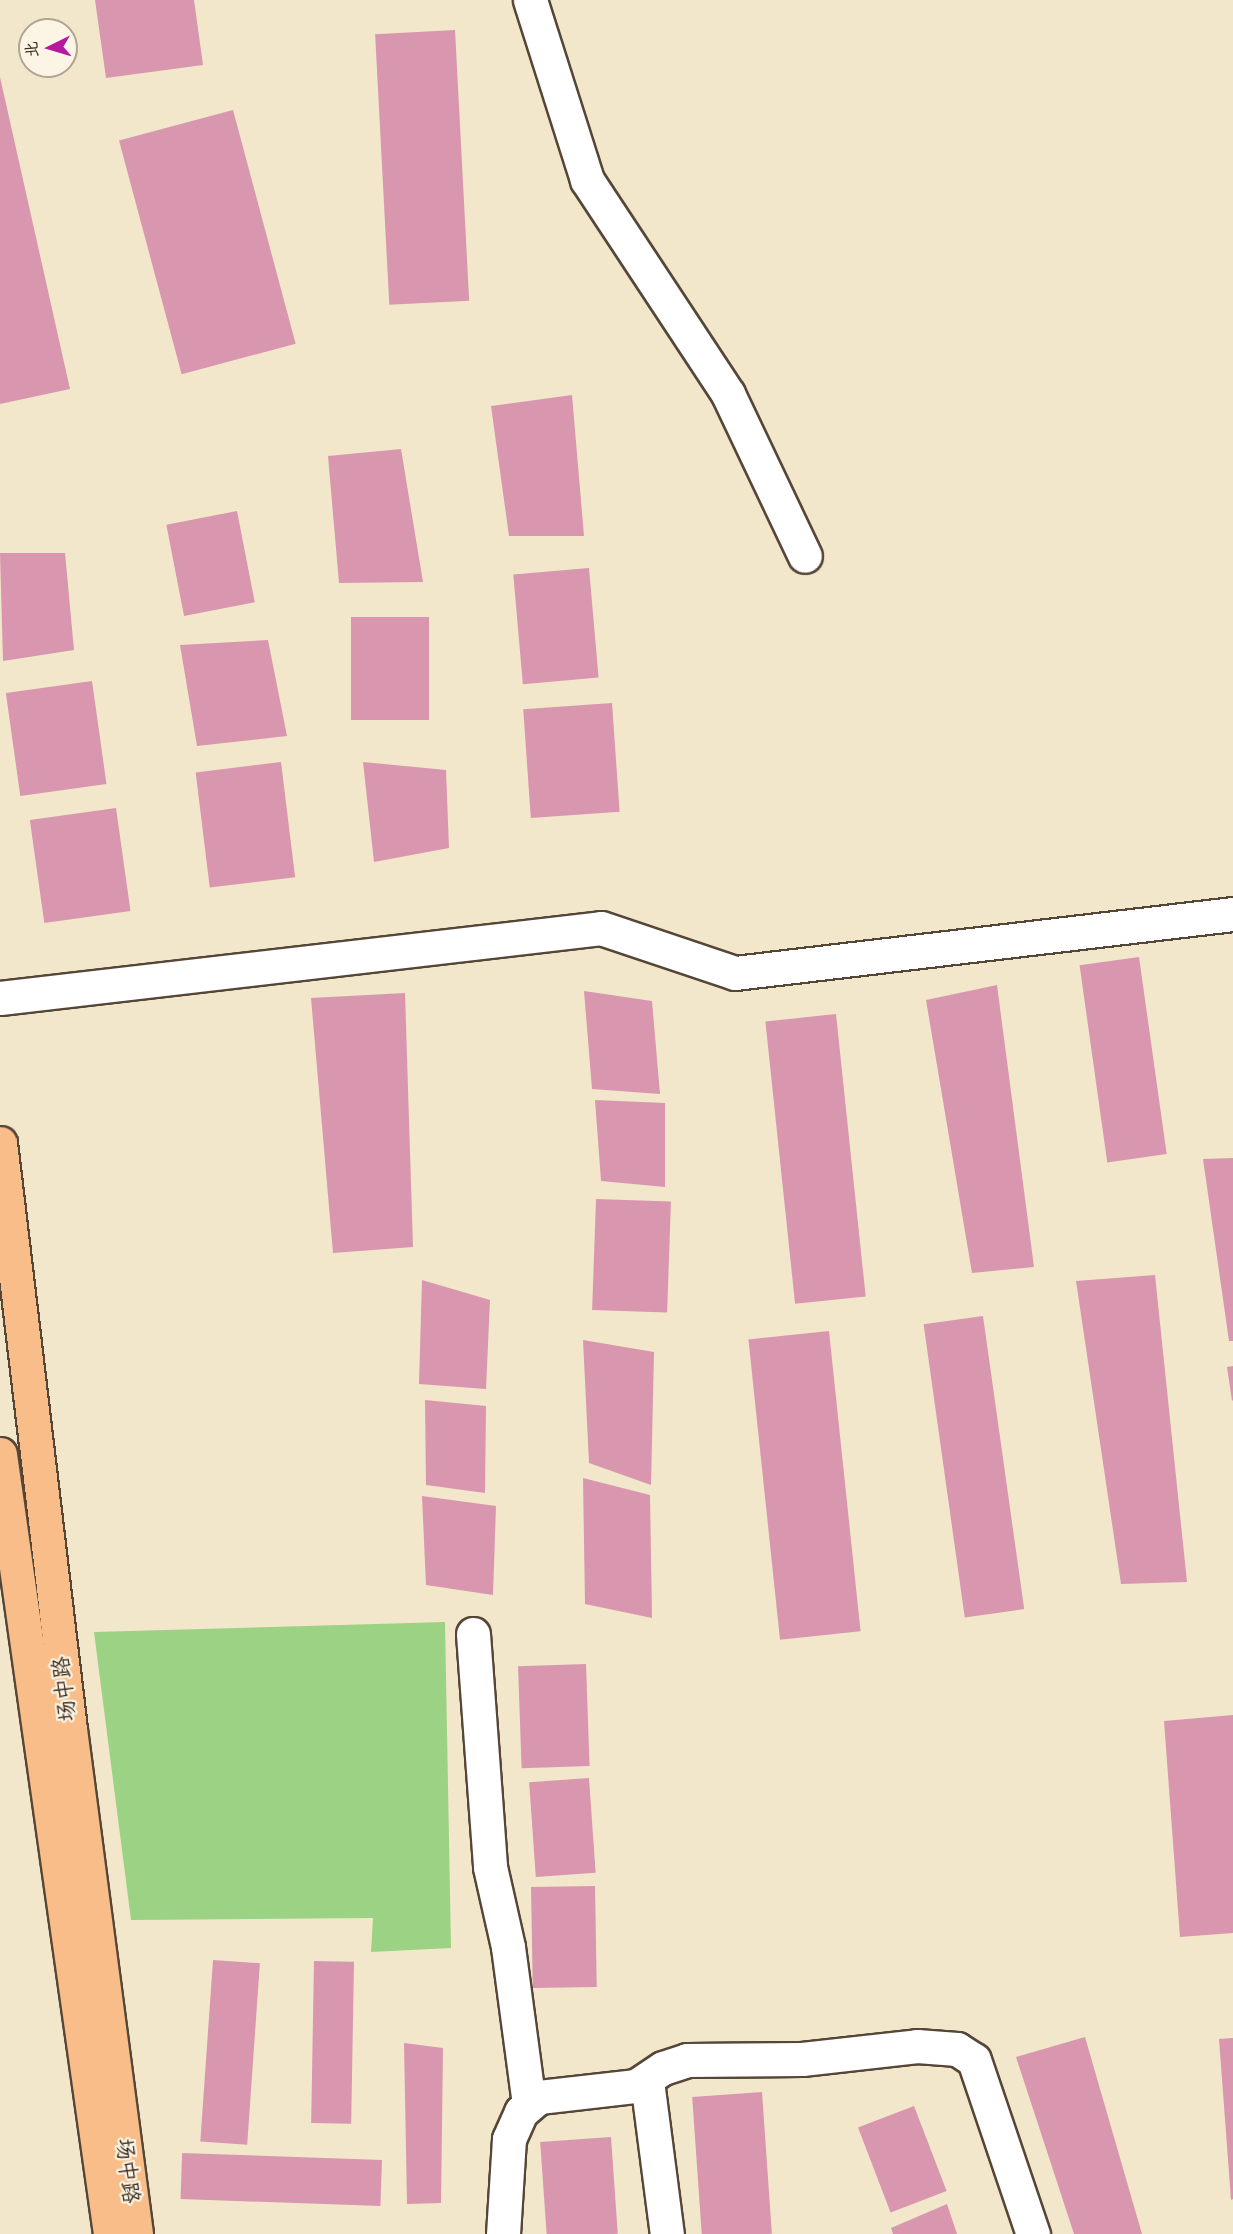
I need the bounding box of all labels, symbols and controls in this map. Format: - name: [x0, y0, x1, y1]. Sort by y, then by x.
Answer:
- north arrow: [18, 18, 78, 78]
- text: 北: [22, 41, 42, 58]
- street label: 场中路: [48, 1655, 82, 1723]
- street label: 场中路: [110, 2137, 144, 2205]

